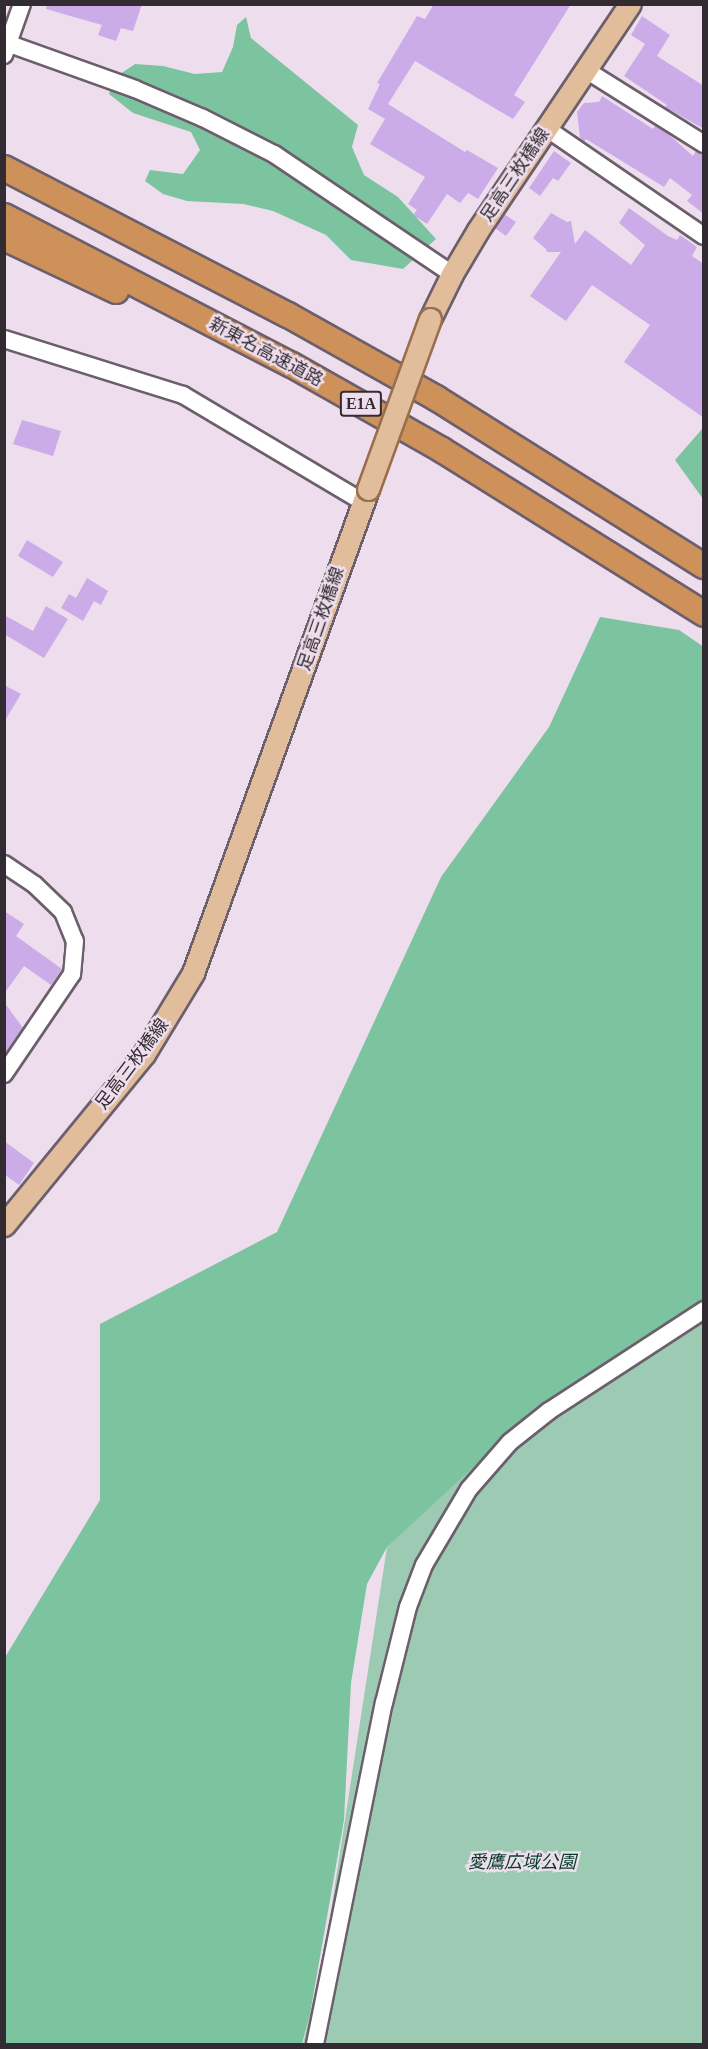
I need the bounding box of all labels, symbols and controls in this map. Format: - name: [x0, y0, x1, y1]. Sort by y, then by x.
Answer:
- street label: 足高三枚橋線: [476, 124, 554, 226]
- street label: 新東名高速道路: [205, 313, 327, 391]
- road number: E1A: [338, 391, 384, 417]
- street label: 足高三枚橋線: [293, 564, 349, 674]
- street label: 足高三枚橋線: [91, 1014, 173, 1114]
- park label: 愛鷹広域公園: [468, 1851, 576, 1873]

